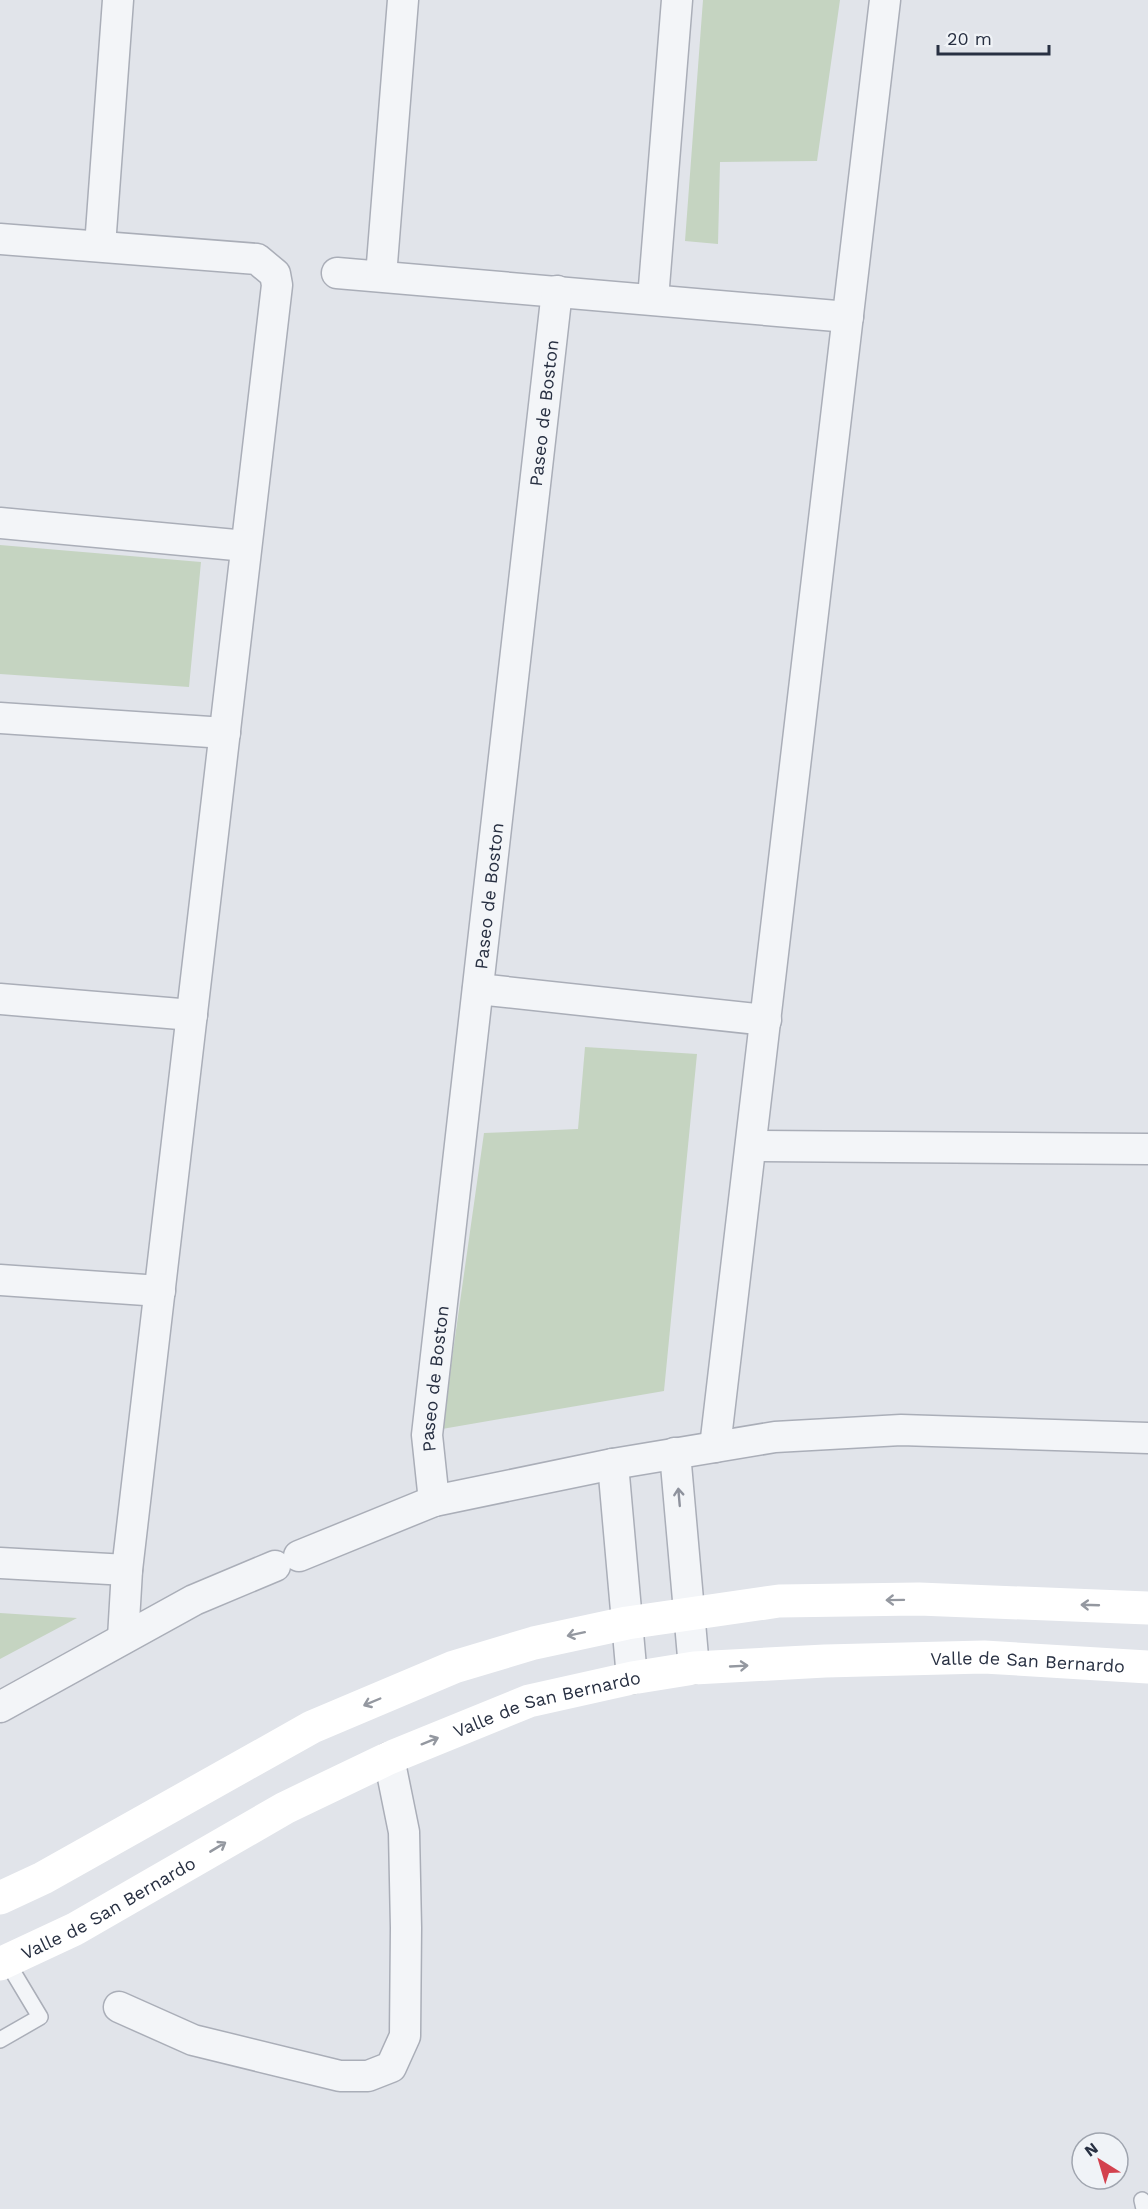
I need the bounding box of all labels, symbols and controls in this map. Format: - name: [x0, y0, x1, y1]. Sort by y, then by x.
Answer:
- scale bar: [938, 18, 1049, 56]
- text: 20 m: [947, 28, 992, 49]
- street label: Paseo de Boston: [524, 339, 562, 487]
- street label: Paseo de Boston: [470, 821, 507, 970]
- street label: Paseo de Boston: [416, 1304, 452, 1453]
- one-way arrow: [673, 1488, 684, 1508]
- one-way arrow: [885, 1594, 905, 1605]
- one-way arrow: [1080, 1600, 1100, 1611]
- one-way arrow: [567, 1629, 587, 1640]
- street label: Valle de San Bernardo: [930, 1646, 1126, 1676]
- one-way arrow: [729, 1660, 749, 1671]
- street label: Valle de San Bernardo: [450, 1666, 642, 1741]
- one-way arrow: [363, 1697, 382, 1708]
- one-way arrow: [420, 1735, 438, 1746]
- one-way arrow: [209, 1841, 226, 1853]
- street label: Valle de San Bernardo: [18, 1852, 199, 1963]
- north arrow: [1070, 2131, 1130, 2191]
- text: N: [1081, 2138, 1102, 2161]

